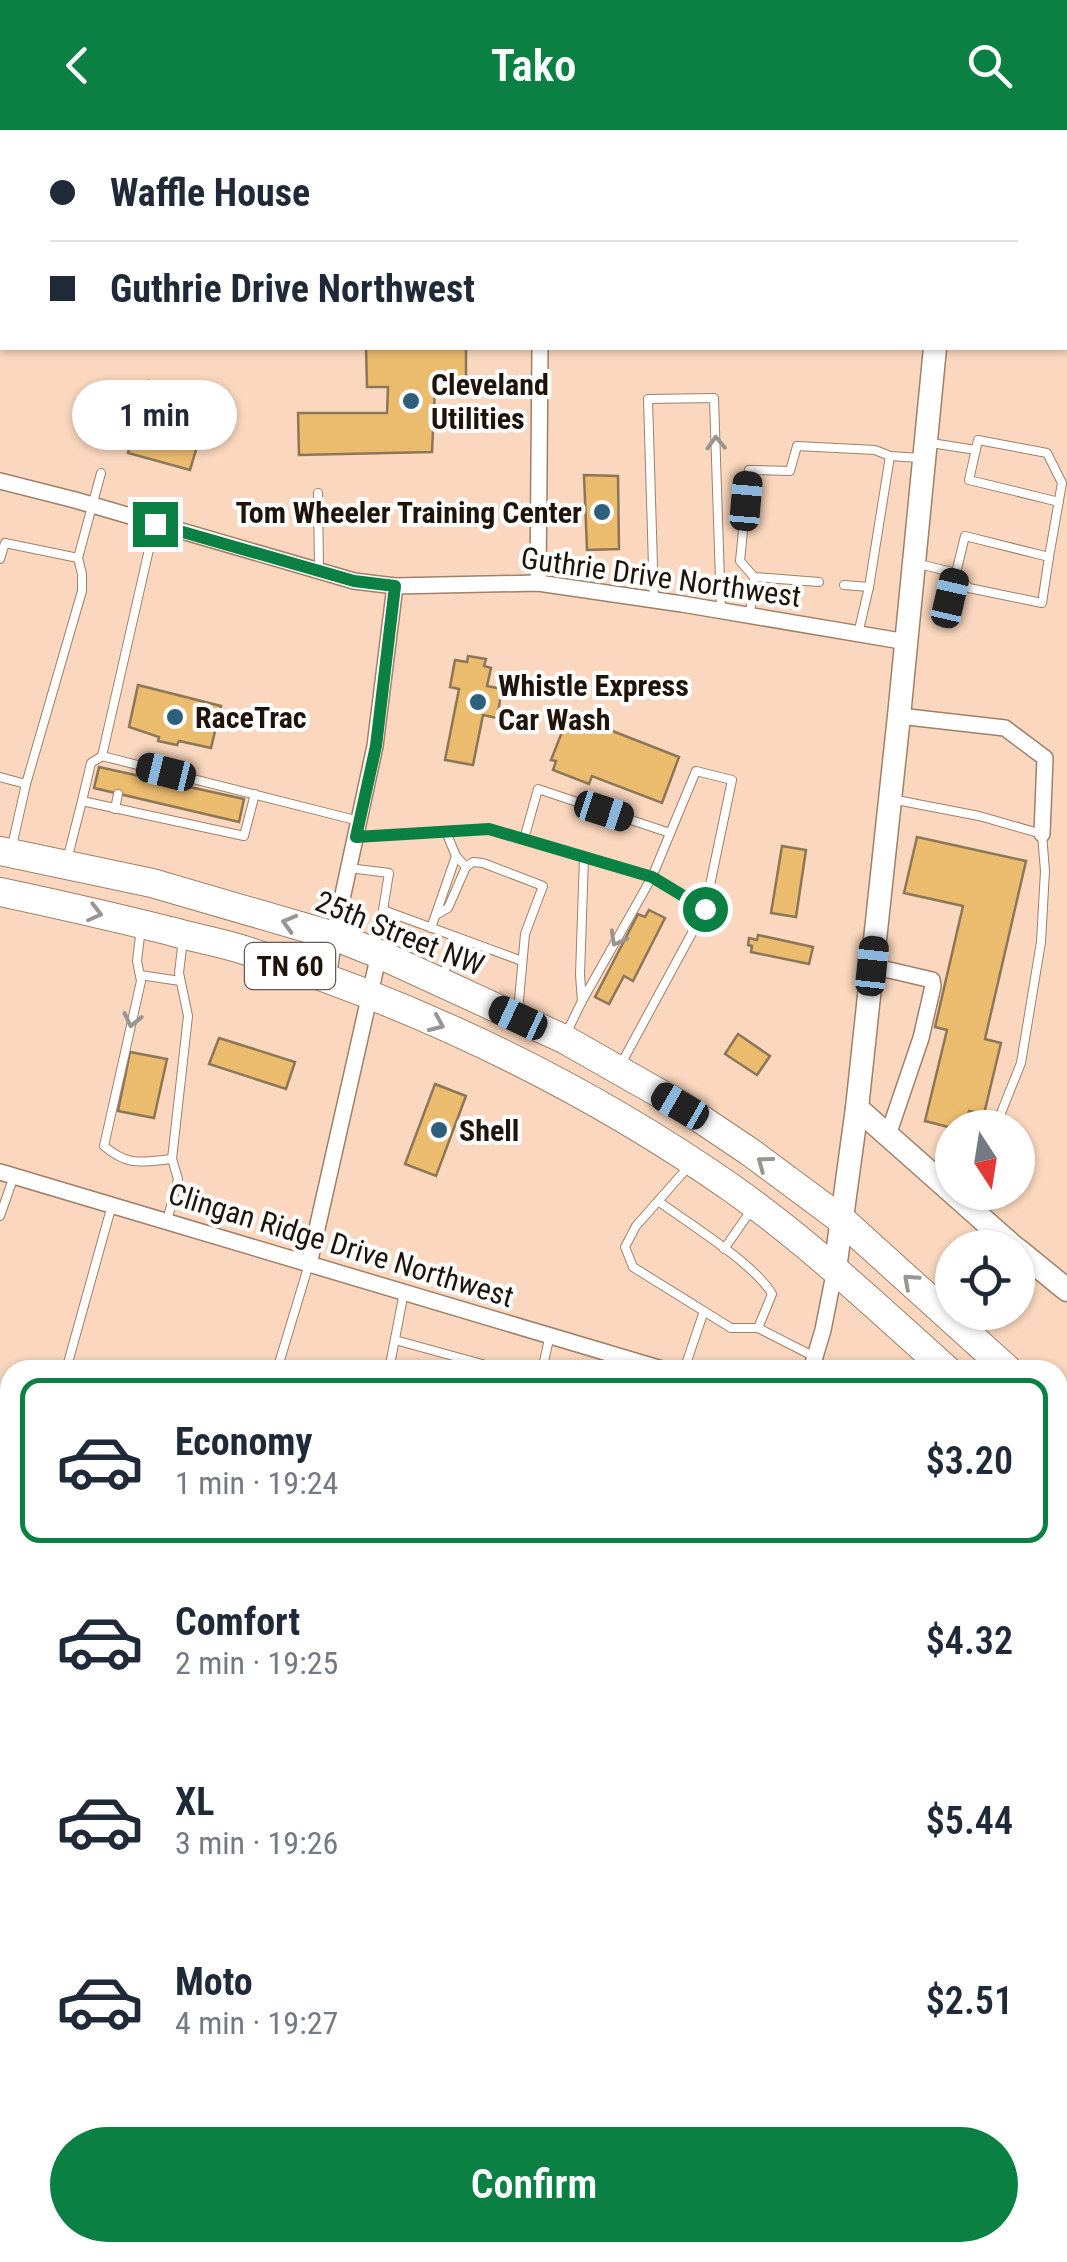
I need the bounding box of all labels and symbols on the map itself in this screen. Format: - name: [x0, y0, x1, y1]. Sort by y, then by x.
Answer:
- place label: Cleveland Utilities: [431, 367, 549, 436]
- callout: 1 min: [72, 379, 238, 449]
- marker: Cleveland Utilities: [400, 390, 422, 412]
- one-way arrow: [705, 435, 726, 451]
- car: [728, 470, 764, 532]
- place label: Tom Wheeler Training Center: [235, 495, 582, 530]
- marker: Tom Wheeler Training Center: [591, 501, 613, 523]
- route end: [133, 502, 178, 547]
- street label: Guthrie Drive Northwest: [519, 540, 803, 614]
- car: [929, 565, 971, 631]
- place label: Whistle Express Car Wash: [498, 668, 689, 737]
- marker: Whistle Express Car Wash: [467, 691, 489, 713]
- place label: RaceTrac: [195, 700, 307, 735]
- marker: RaceTrac: [164, 706, 186, 728]
- car: [133, 750, 199, 794]
- car: [571, 787, 637, 835]
- street label: 25th Street NW: [311, 883, 489, 983]
- route start: [683, 887, 728, 932]
- one-way arrow: [86, 901, 103, 922]
- one-way arrow: [281, 914, 298, 935]
- one-way arrow: [610, 929, 630, 947]
- car: [854, 935, 890, 997]
- road number: TN 60: [245, 943, 335, 989]
- car: [484, 992, 552, 1044]
- one-way arrow: [123, 1011, 144, 1028]
- one-way arrow: [427, 1012, 445, 1032]
- car: [647, 1078, 713, 1134]
- north arrow: [935, 1110, 1035, 1210]
- place label: Shell: [459, 1113, 519, 1148]
- marker: Shell: [428, 1119, 450, 1141]
- one-way arrow: [757, 1157, 775, 1174]
- street label: Clingan Ridge Drive Northwest: [164, 1176, 518, 1314]
- one-way arrow: [903, 1275, 922, 1293]

